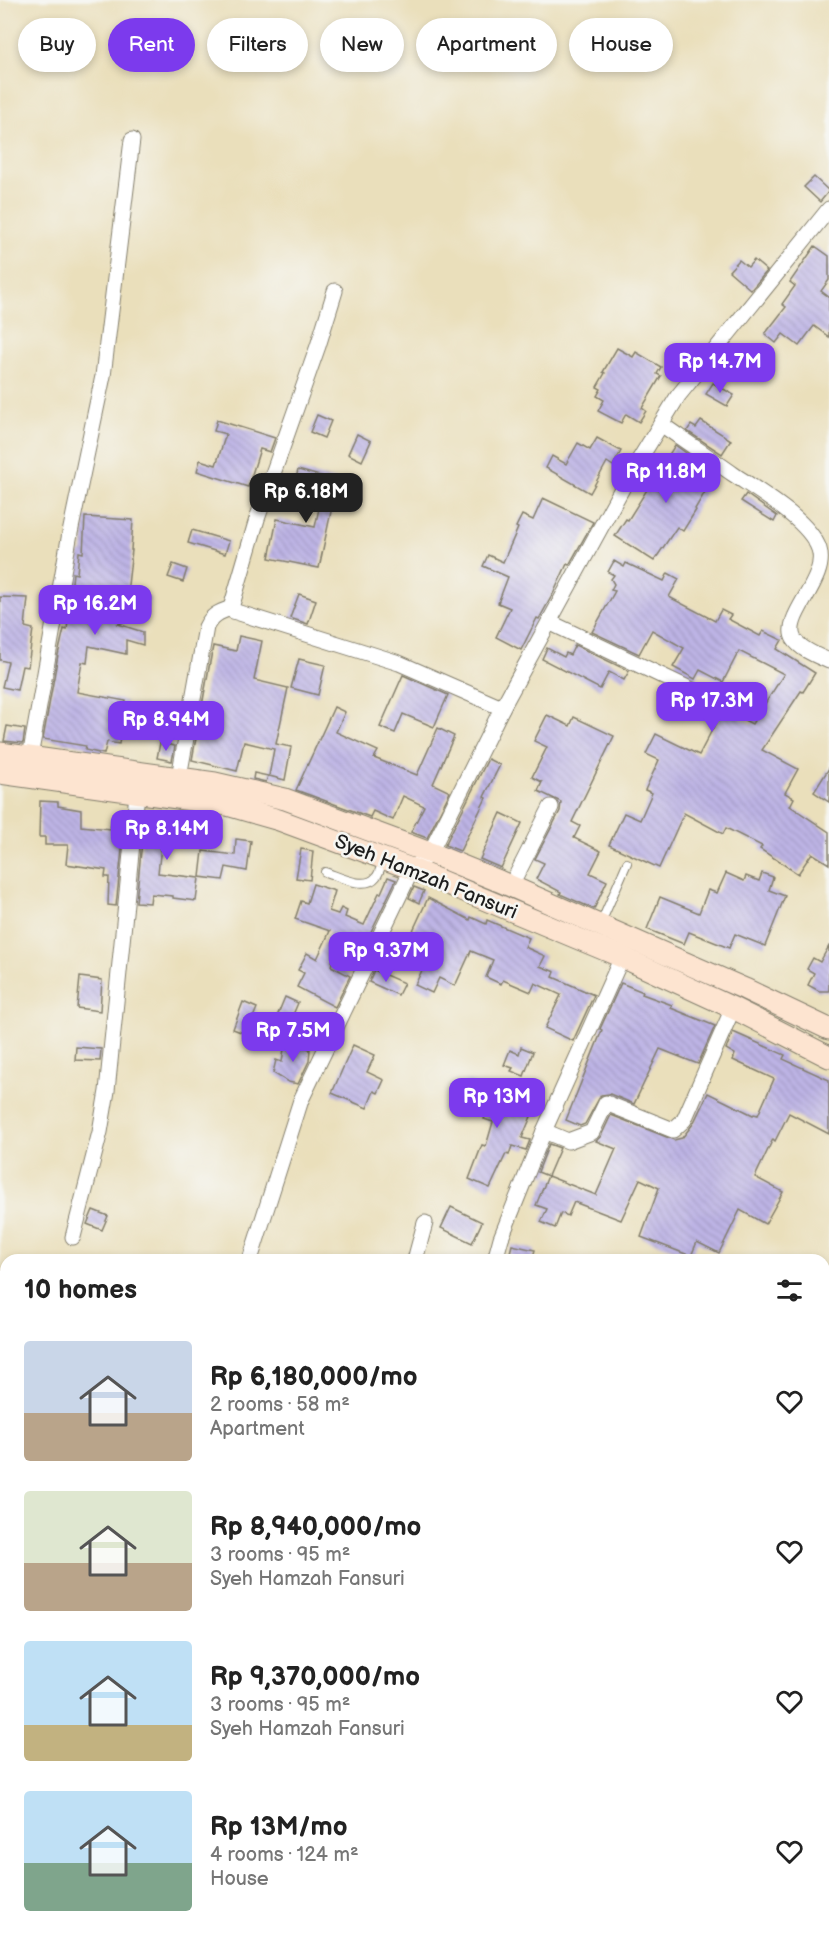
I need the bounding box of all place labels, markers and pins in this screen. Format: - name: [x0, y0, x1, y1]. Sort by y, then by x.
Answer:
- pin: Rp 14.7M: [658, 343, 782, 394]
- pin: Rp 11.8M: [604, 453, 728, 504]
- pin: Rp 6.18M: [244, 473, 368, 524]
- pin: Rp 16.2M: [33, 585, 157, 636]
- pin: Rp 17.3M: [650, 682, 774, 733]
- pin: Rp 8.94M: [104, 701, 228, 752]
- pin: Rp 8.14M: [105, 810, 229, 861]
- pin: Rp 9.37M: [324, 932, 448, 983]
- pin: Rp 7.5M: [238, 1012, 348, 1063]
- pin: Rp 13M: [448, 1078, 546, 1129]

